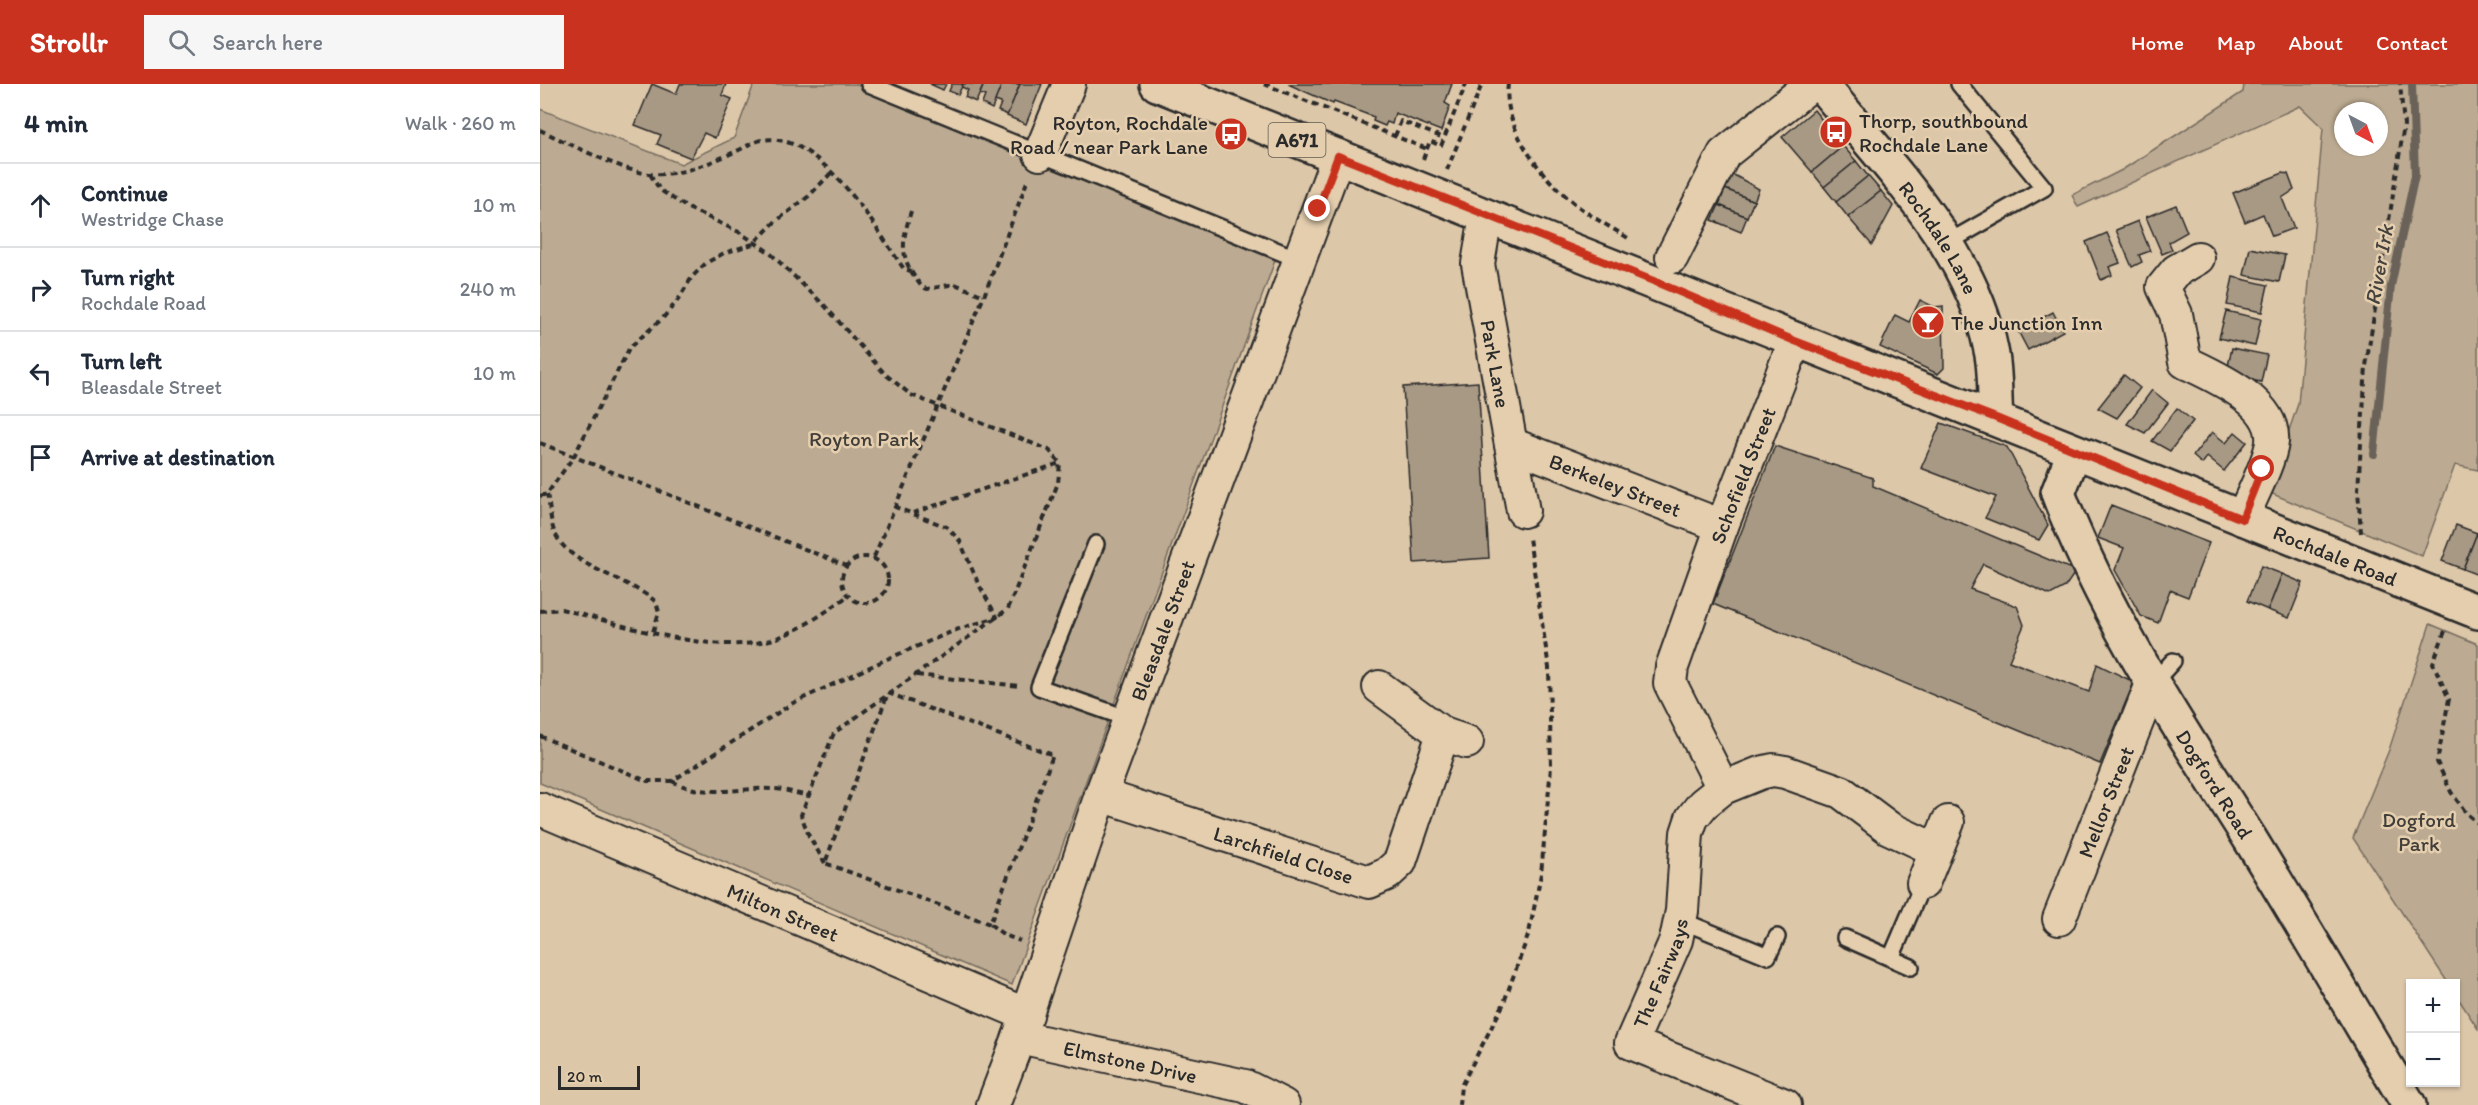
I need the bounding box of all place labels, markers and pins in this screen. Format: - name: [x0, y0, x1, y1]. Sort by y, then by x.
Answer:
- place label: Thorp, southbound Rochdale Lane: [1859, 108, 2029, 157]
- place label: Royton, Rochdale Road / near Park Lane: [1010, 110, 1208, 159]
- bus stop icon: Thorp, southbound Rochdale Lane: [1818, 114, 1854, 150]
- bus stop icon: Royton, Rochdale Road / near Park Lane: [1213, 116, 1249, 152]
- bar icon: The Junction Inn: [1910, 304, 1946, 340]
- place label: The Junction Inn: [1951, 310, 2103, 335]

